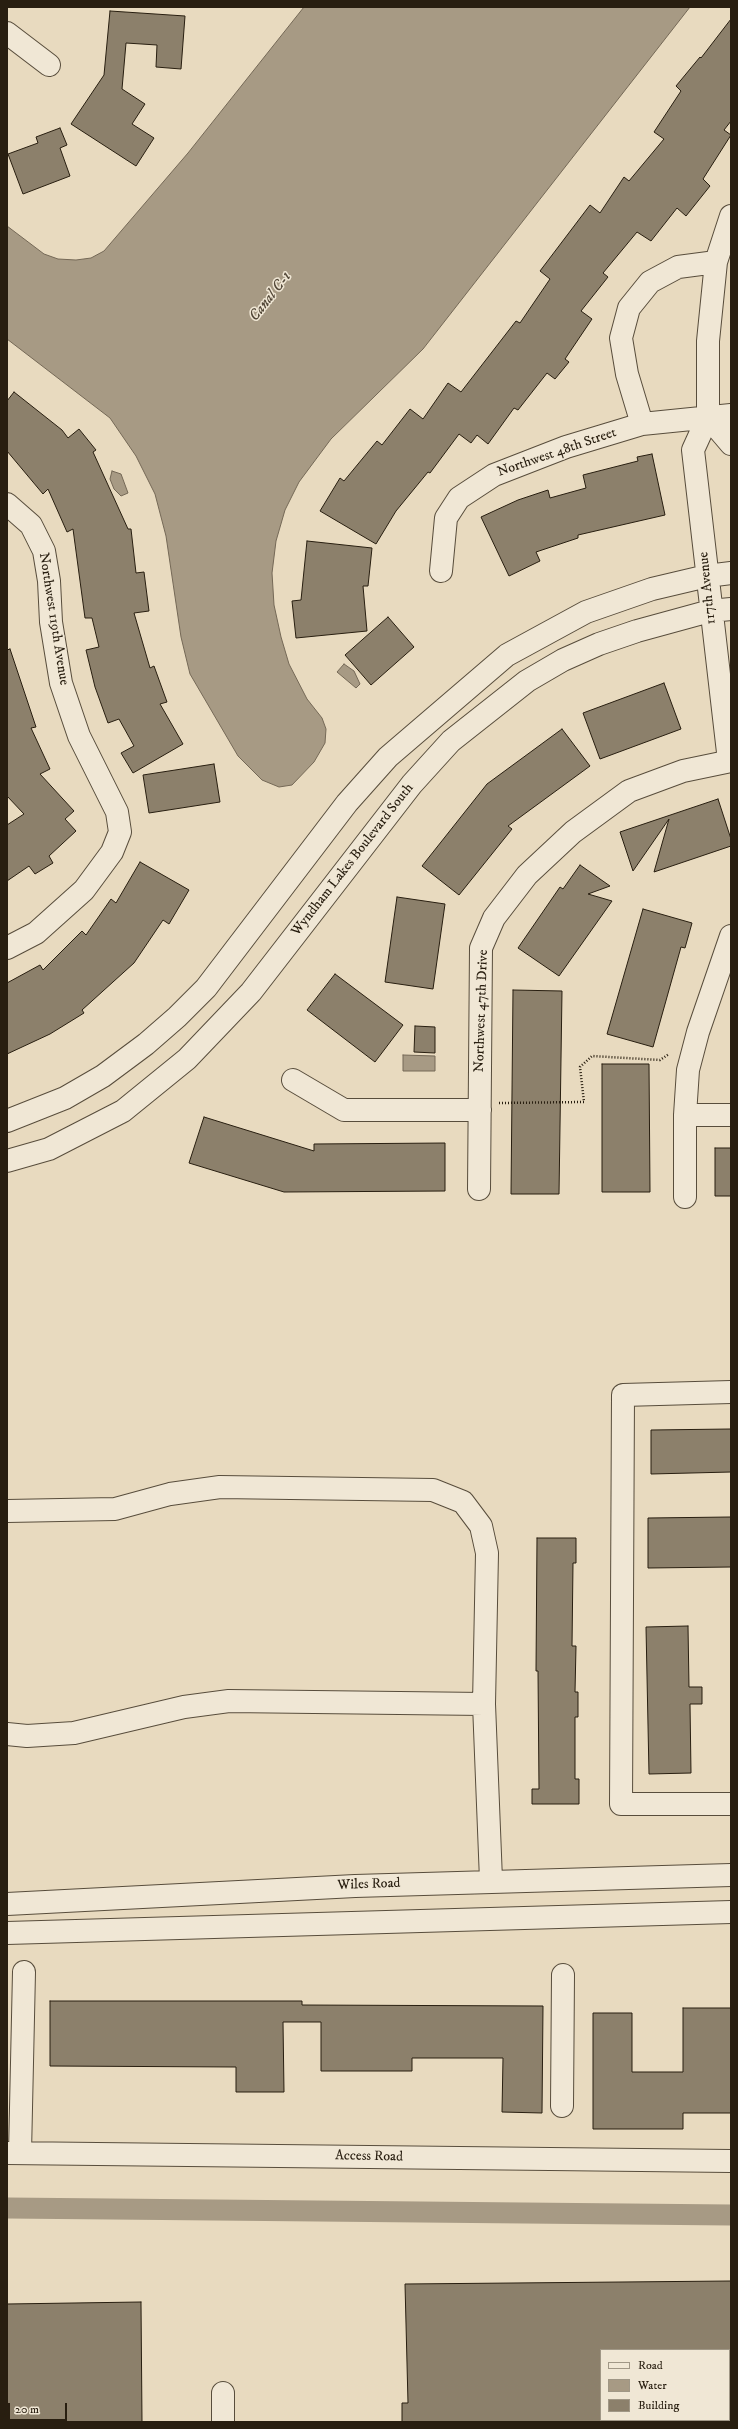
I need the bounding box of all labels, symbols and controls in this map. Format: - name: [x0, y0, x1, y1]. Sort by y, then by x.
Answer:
- water label: Canal C-1: [246, 269, 296, 325]
- street label: Northwest 48th Street: [495, 425, 619, 481]
- street label: Northwest 119th Avenue: [34, 551, 72, 687]
- street label: 117th Avenue: [696, 551, 720, 625]
- street label: Wyndham Lakes Boulevard South: [288, 780, 418, 940]
- street label: Northwest 47th Drive: [471, 949, 493, 1073]
- street label: Wiles Road: [337, 1876, 401, 1894]
- street label: Access Road: [335, 2148, 403, 2166]
- legend: [600, 2349, 730, 2421]
- text: Road: [638, 2358, 663, 2373]
- text: Water: [638, 2378, 667, 2393]
- scale bar: [10, 2395, 69, 2421]
- text: Building: [638, 2398, 679, 2413]
- text: 20 m: [15, 2402, 39, 2417]

